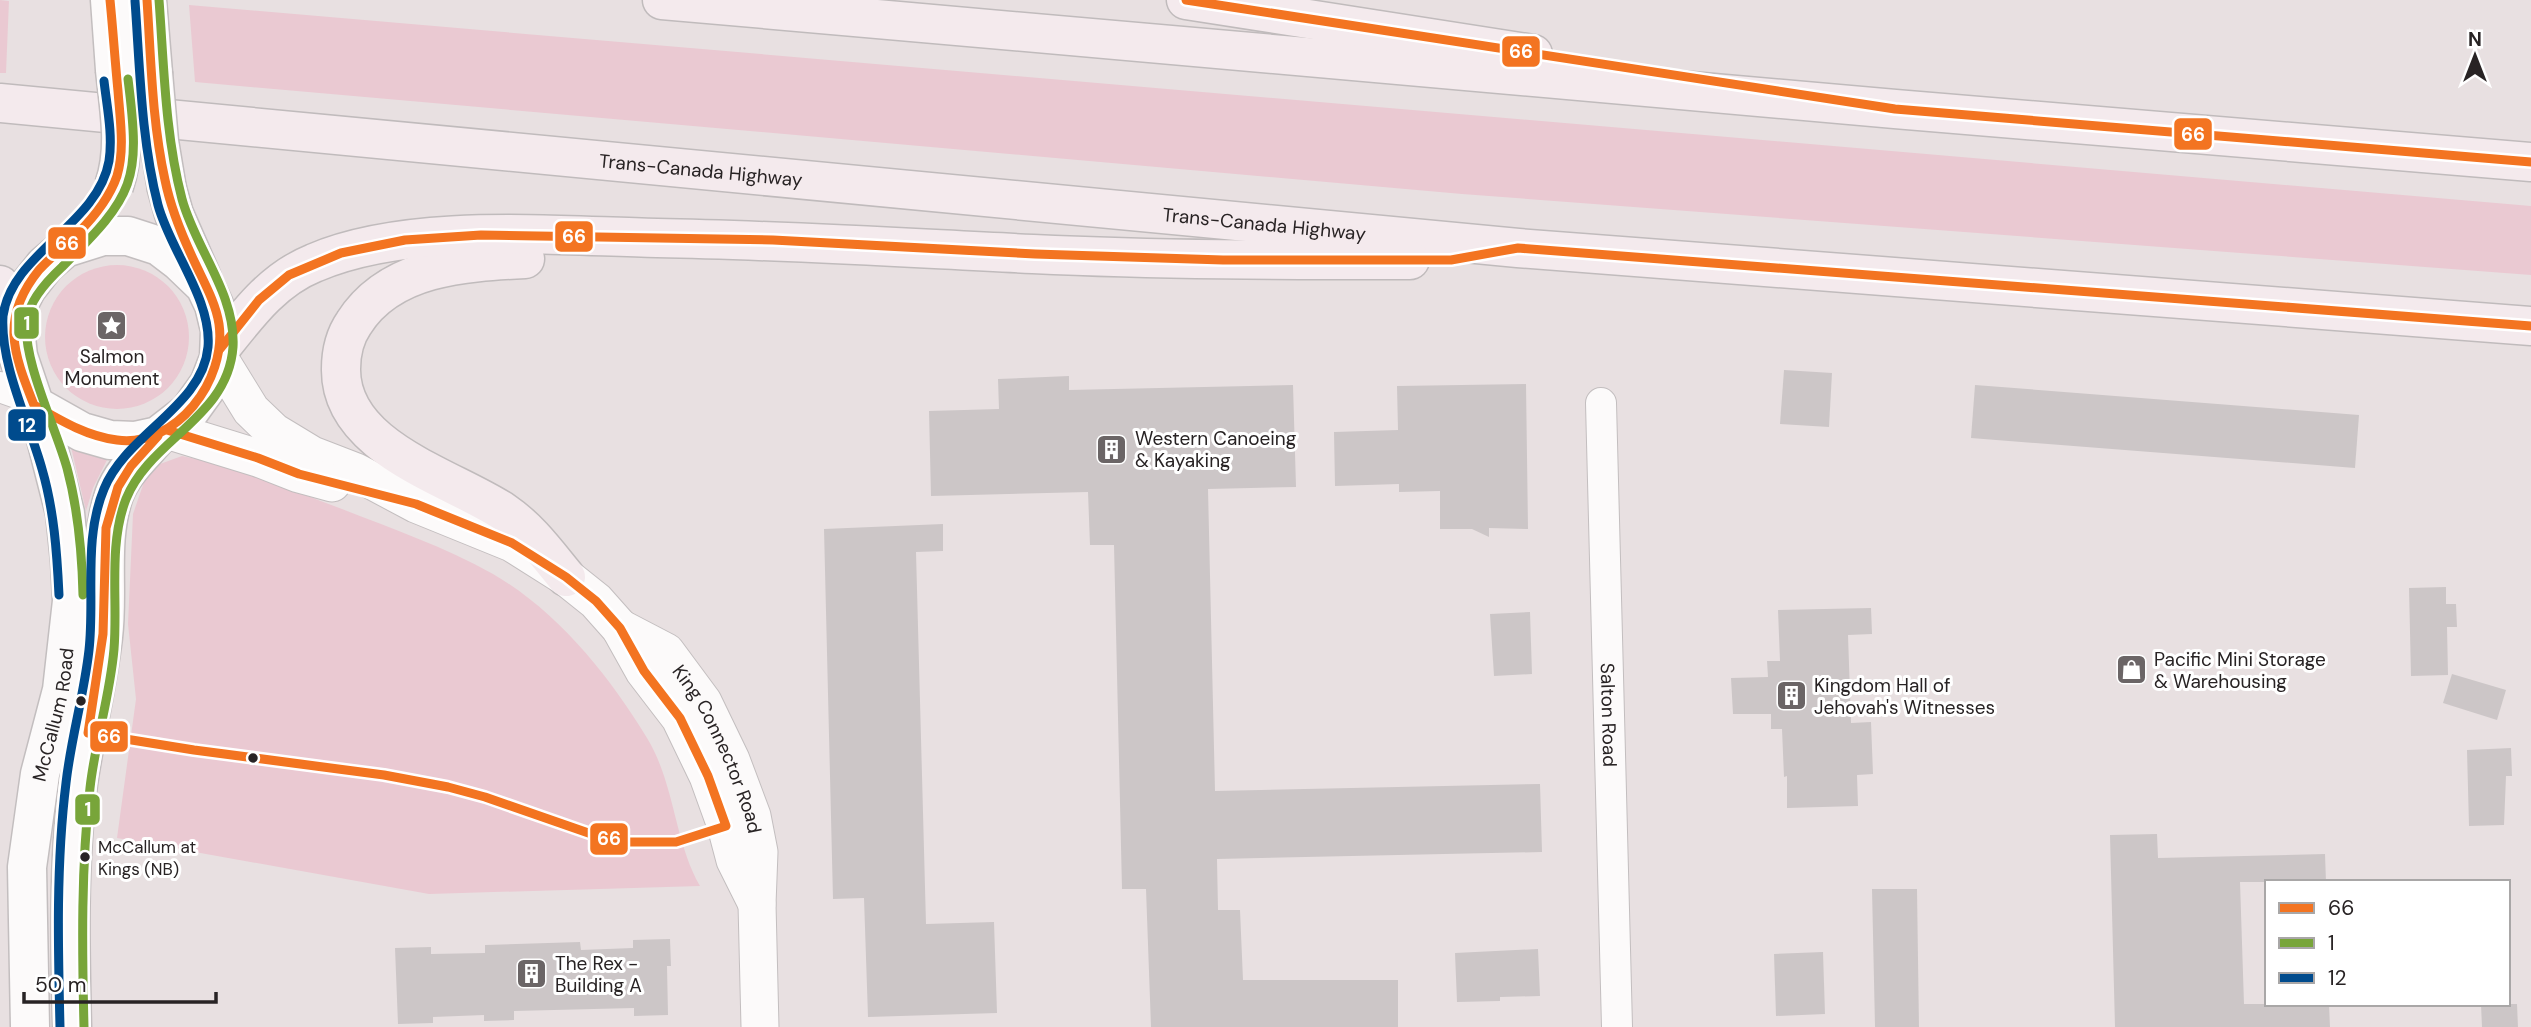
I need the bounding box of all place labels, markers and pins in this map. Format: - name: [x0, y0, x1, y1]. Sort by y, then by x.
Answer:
- place icon: Salmon Monument: [95, 308, 129, 342]
- place label: Salmon Monument: [64, 344, 160, 391]
- place label: Western Canoeing & Kayaking: [1135, 426, 1297, 473]
- building icon: Western Canoeing & Kayaking: [1095, 432, 1129, 466]
- place label: Pacific Mini Storage & Warehousing: [2154, 647, 2326, 694]
- shop icon: Pacific Mini Storage & Warehousing: [2114, 653, 2148, 687]
- place label: Kingdom Hall of Jehovah's Witnesses: [1814, 673, 1995, 720]
- building icon: Kingdom Hall of Jehovah's Witnesses: [1774, 679, 1808, 713]
- unlabelled marker: [74, 694, 88, 708]
- unlabelled marker: [246, 751, 260, 765]
- place label: McCallum at Kings (NB): [98, 836, 196, 880]
- marker: McCallum at Kings (NB): [78, 850, 92, 864]
- place label: The Rex - Building A: [555, 951, 642, 998]
- building icon: The Rex - Building A: [515, 957, 549, 991]

